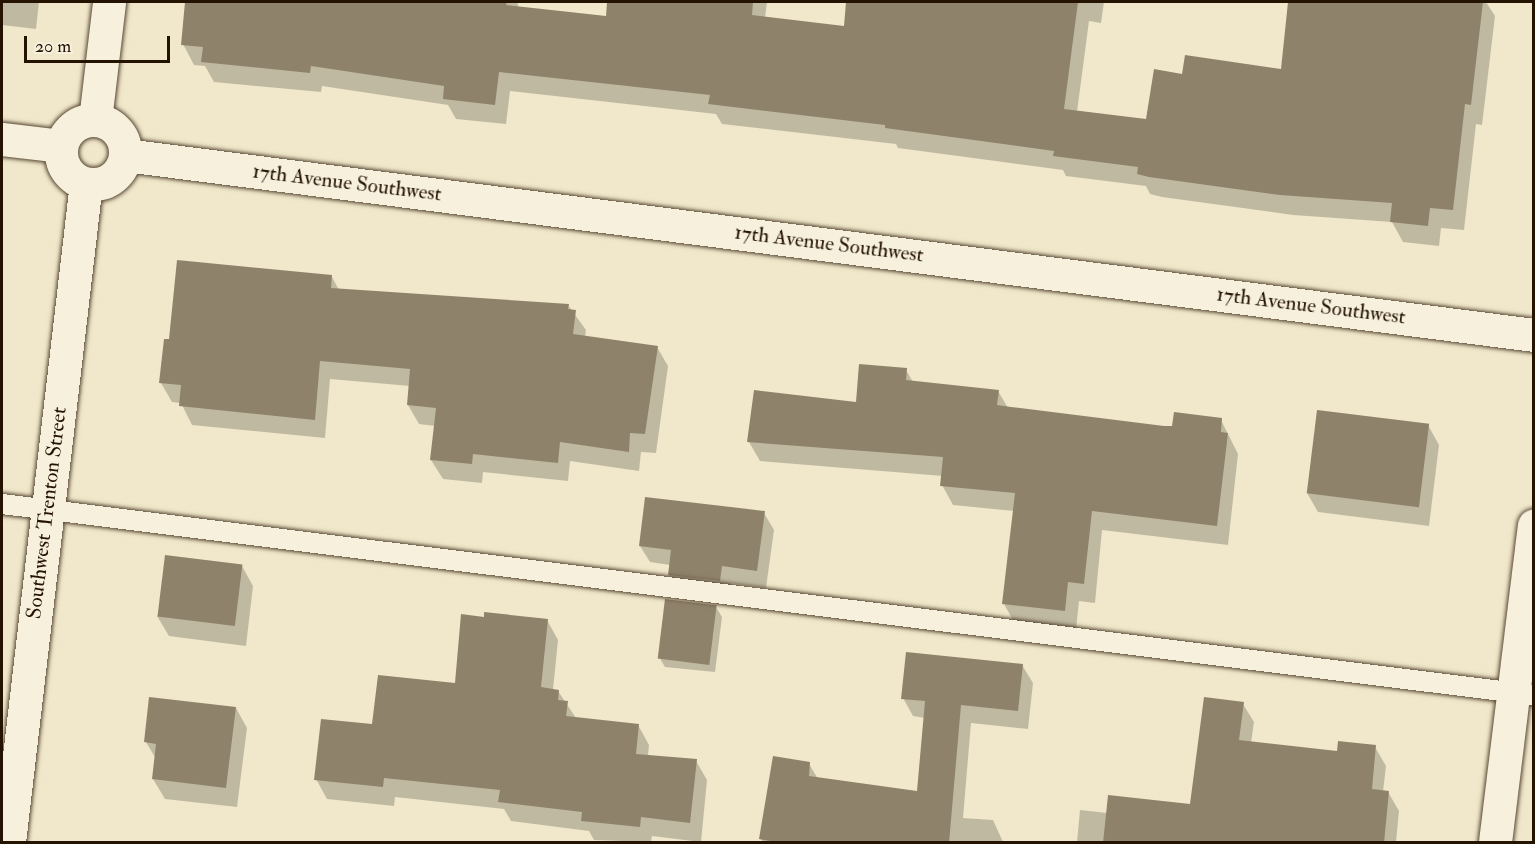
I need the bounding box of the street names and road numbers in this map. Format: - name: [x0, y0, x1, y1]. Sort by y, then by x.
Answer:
- street label: 17th Avenue Southwest: [251, 159, 443, 207]
- street label: 17th Avenue Southwest: [733, 220, 925, 268]
- street label: 17th Avenue Southwest: [1215, 282, 1407, 330]
- street label: Southwest Trenton Street: [21, 406, 73, 620]

